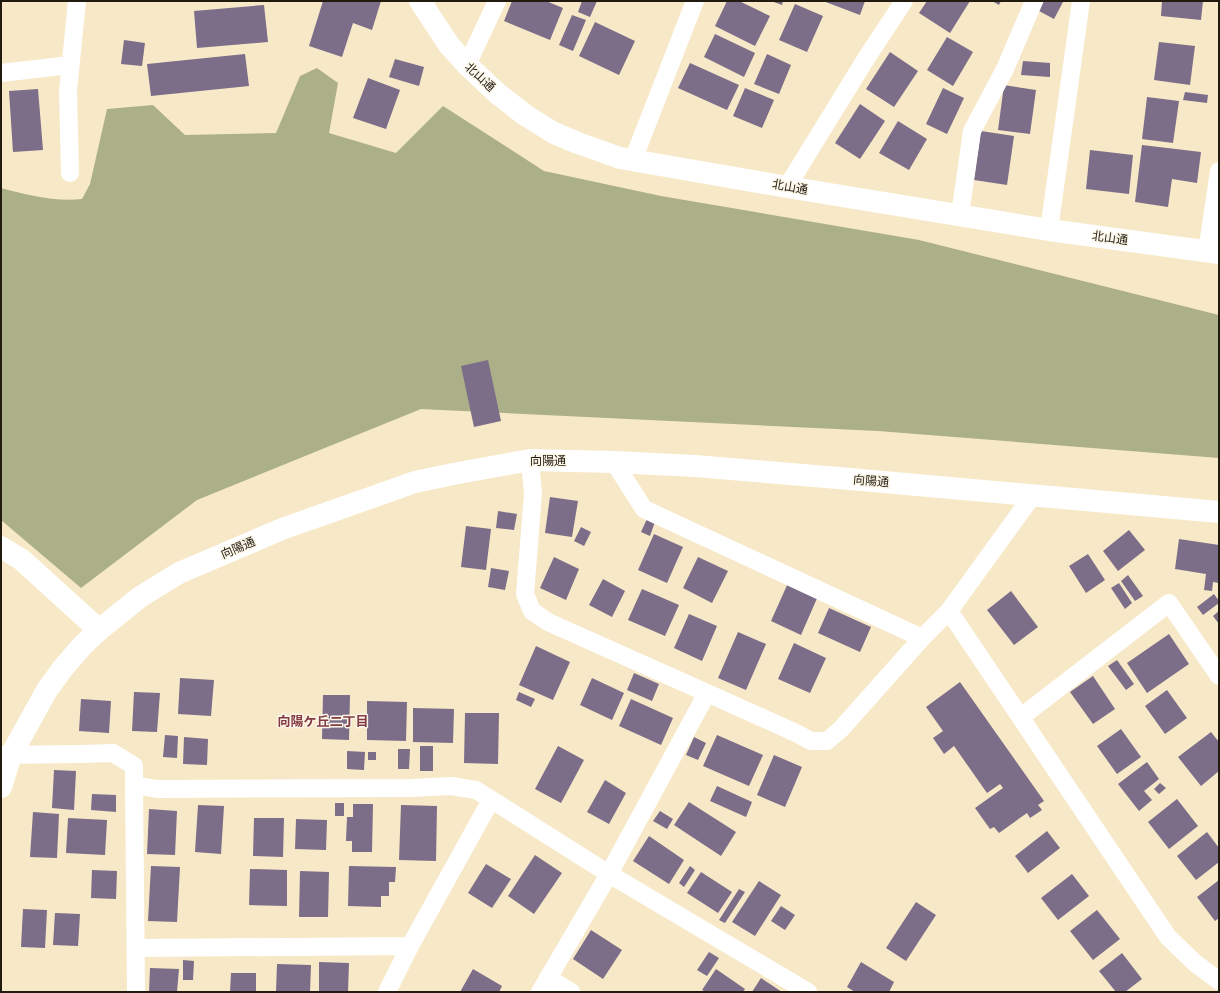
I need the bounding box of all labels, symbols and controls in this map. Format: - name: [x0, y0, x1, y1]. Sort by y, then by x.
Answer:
- street label: 北山通: [461, 60, 498, 95]
- street label: 北山通: [771, 177, 809, 198]
- street label: 北山通: [1091, 229, 1129, 248]
- street label: 向陽通: [530, 454, 566, 469]
- street label: 向陽通: [852, 472, 890, 491]
- street label: 向陽通: [219, 535, 258, 562]
- district label: 向陽ケ丘二丁目: [277, 714, 369, 730]

